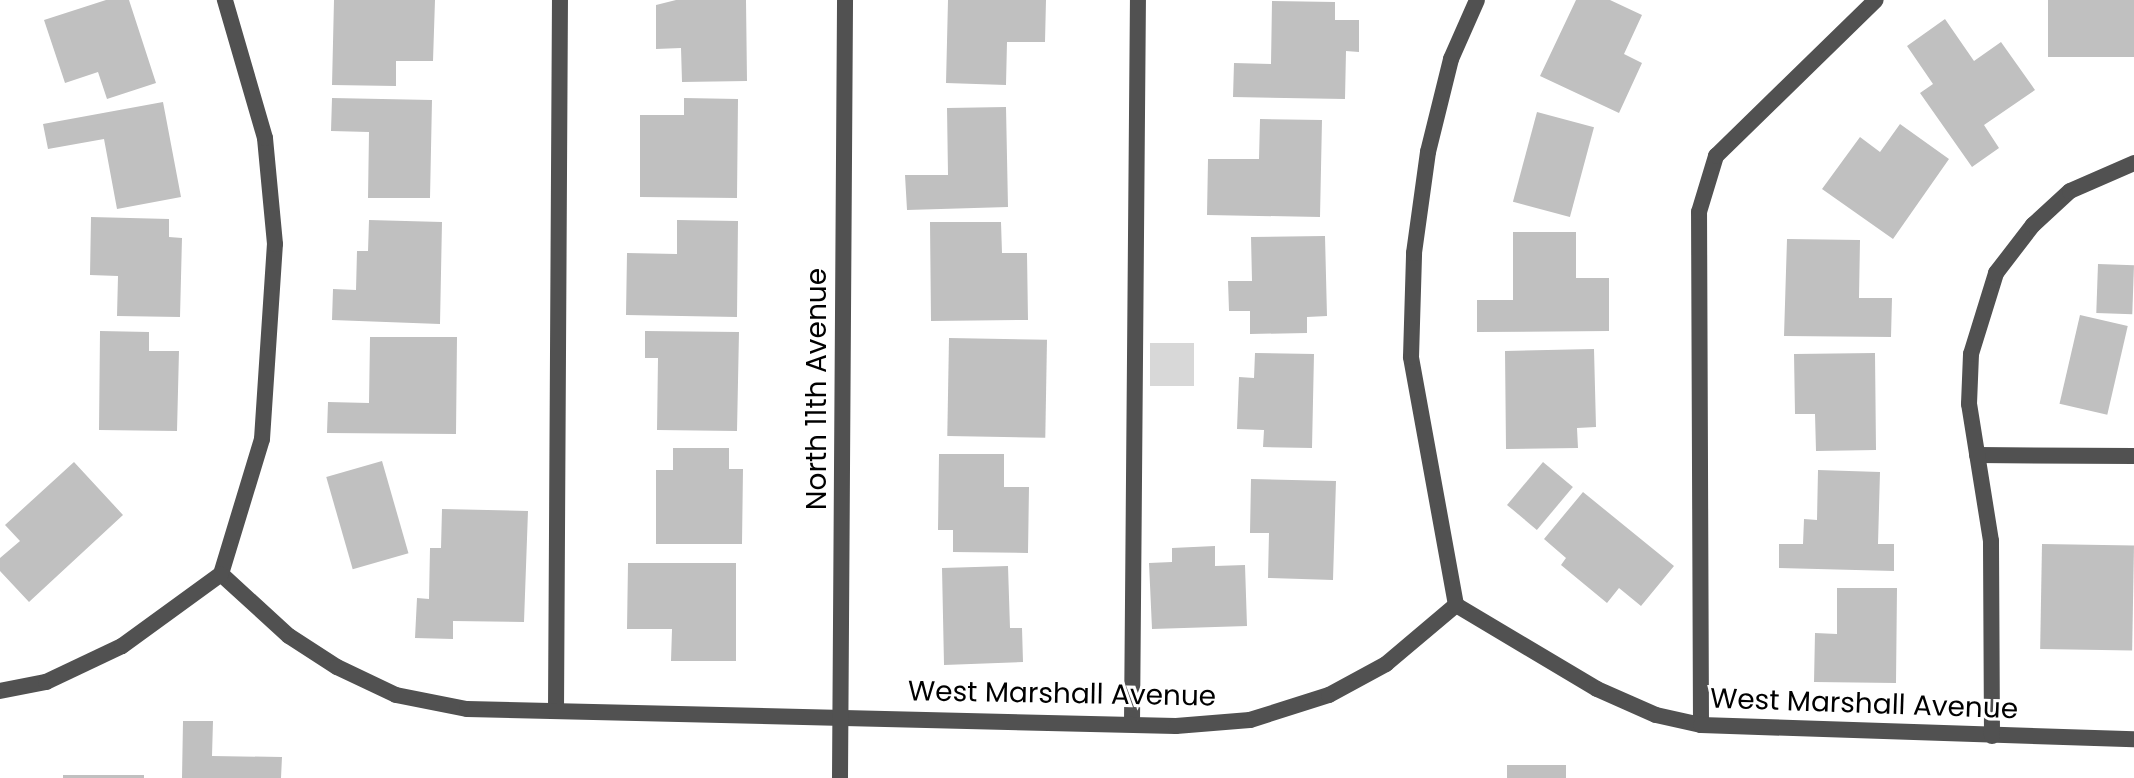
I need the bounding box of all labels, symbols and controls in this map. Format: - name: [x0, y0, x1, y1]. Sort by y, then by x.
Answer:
- street label: North 11th Avenue: [800, 268, 834, 510]
- street label: West Marshall Avenue: [908, 675, 1216, 713]
- street label: West Marshall Avenue: [1709, 682, 2019, 726]

